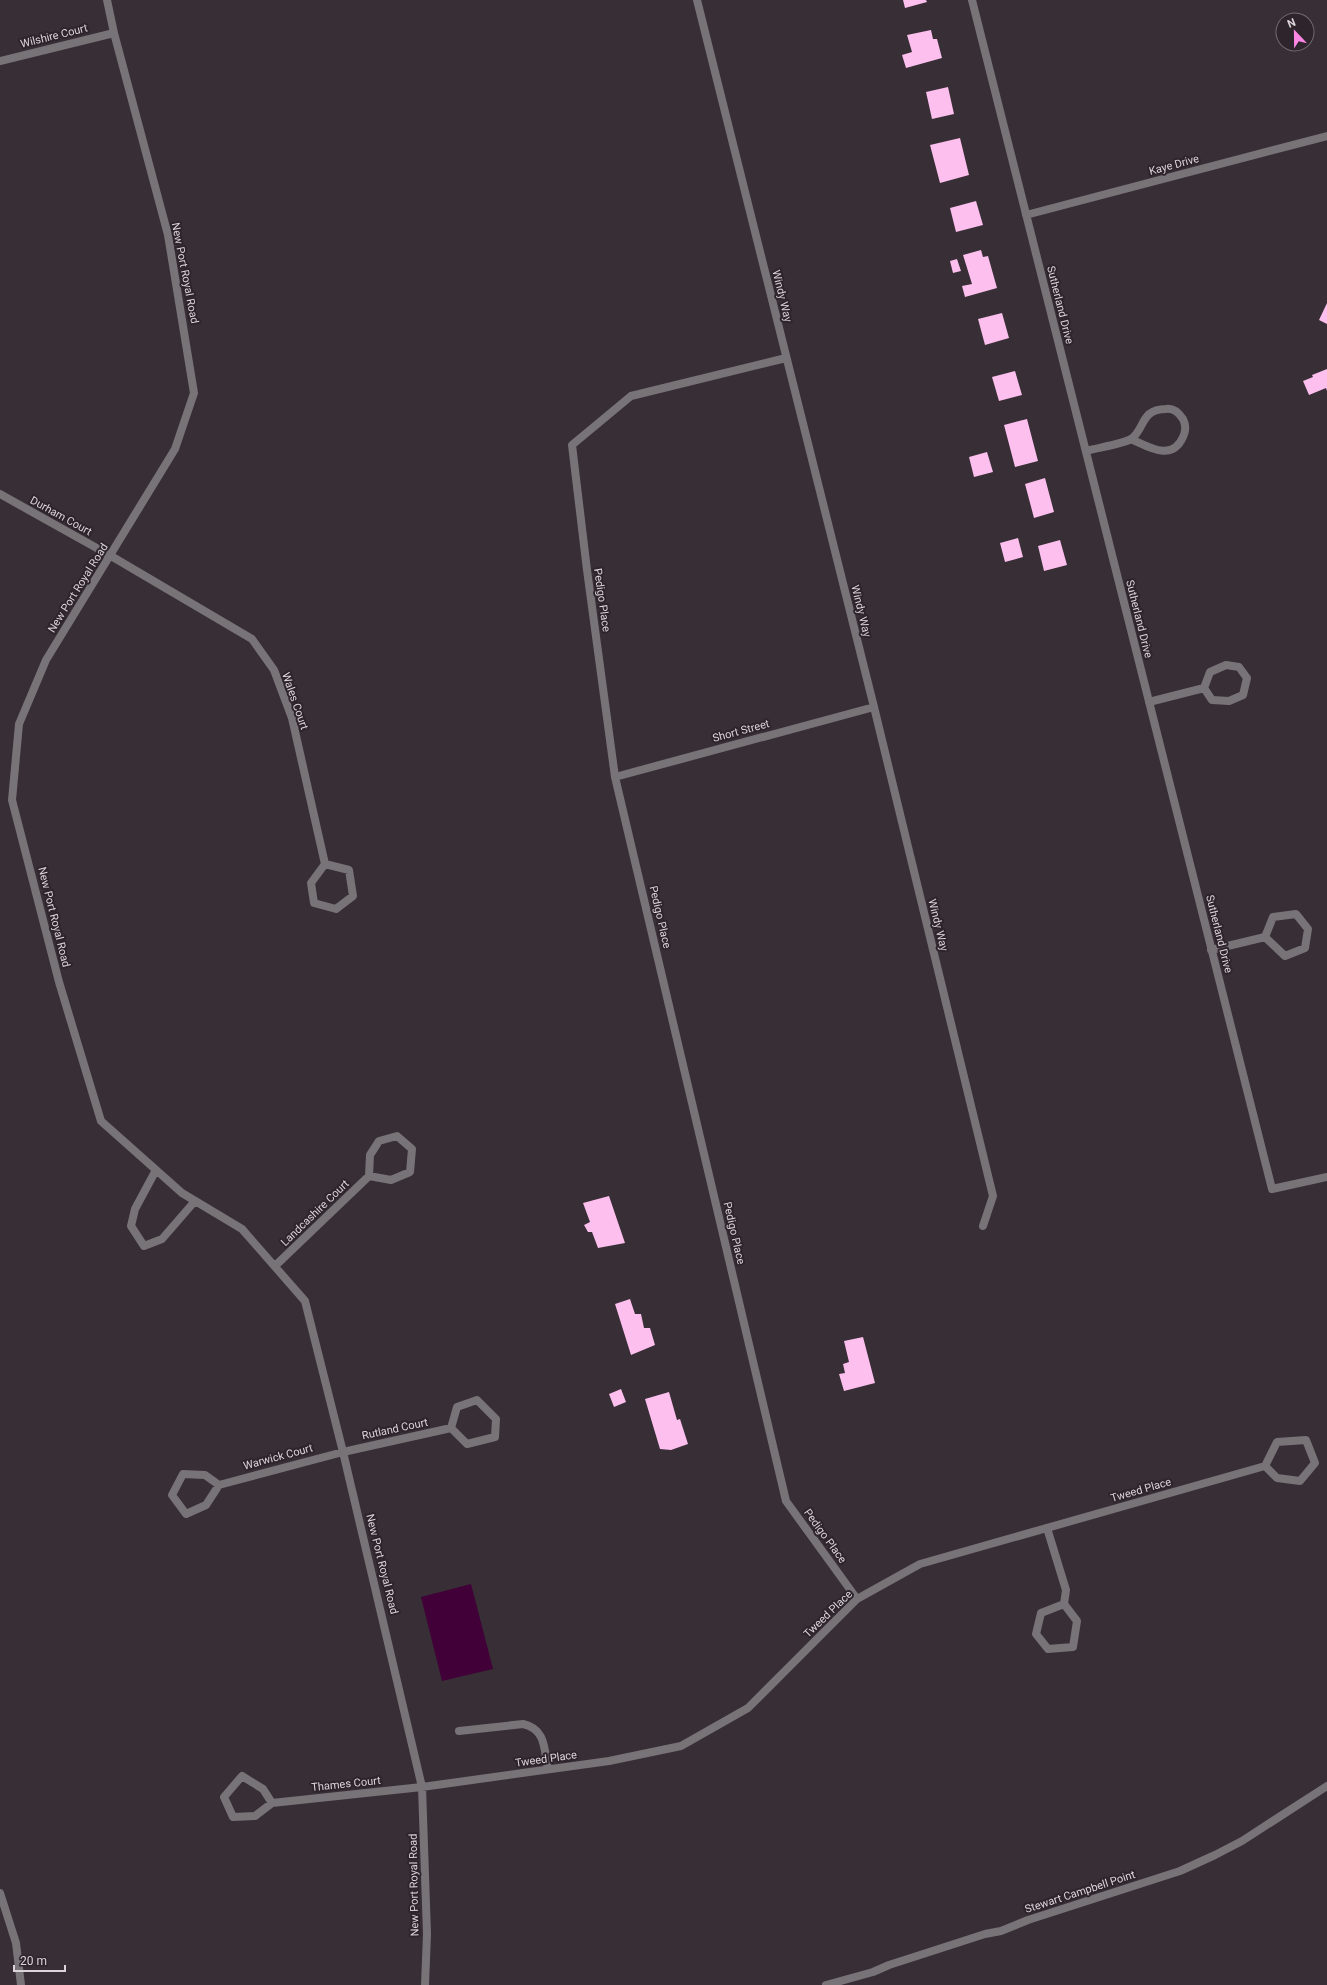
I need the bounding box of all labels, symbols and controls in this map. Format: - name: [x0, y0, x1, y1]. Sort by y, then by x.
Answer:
- north arrow: [1275, 12, 1315, 52]
- text: N: [1285, 16, 1298, 31]
- street label: Wilshire Court: [19, 21, 89, 51]
- street label: Kaye Drive: [1148, 152, 1201, 178]
- street label: New Port Royal Road: [169, 221, 201, 325]
- street label: Sutherland Drive: [1044, 265, 1076, 346]
- street label: Windy Way: [769, 269, 795, 324]
- street label: Durham Court: [28, 494, 94, 538]
- street label: New Port Royal Road: [45, 541, 111, 635]
- street label: Pedigo Place: [591, 567, 613, 633]
- street label: Sutherland Drive: [1123, 579, 1155, 660]
- street label: Windy Way: [848, 584, 874, 639]
- street label: Wales Court: [279, 671, 311, 732]
- street label: Short Street: [711, 717, 771, 745]
- street label: New Port Royal Road: [35, 866, 73, 968]
- street label: Pedigo Place: [646, 884, 674, 950]
- street label: Sutherland Drive: [1203, 894, 1235, 975]
- street label: Windy Way: [925, 898, 951, 953]
- street label: Landcashire Court: [278, 1177, 352, 1249]
- street label: Pedigo Place: [720, 1200, 748, 1266]
- street label: Rutland Court: [361, 1416, 430, 1442]
- street label: Warwick Court: [242, 1441, 315, 1473]
- street label: Tweed Place: [1109, 1475, 1173, 1505]
- street label: Pedigo Place: [801, 1506, 849, 1566]
- street label: New Port Royal Road: [363, 1513, 401, 1615]
- street label: Tweed Place: [801, 1588, 855, 1640]
- street label: Tweed Place: [514, 1748, 578, 1770]
- street label: Thames Court: [311, 1774, 382, 1794]
- street label: New Port Royal Road: [407, 1833, 421, 1937]
- street label: Stewart Campbell Point: [1023, 1868, 1137, 1916]
- scale bar: [14, 1947, 65, 1973]
- text: 20 m: [20, 1954, 47, 1968]

